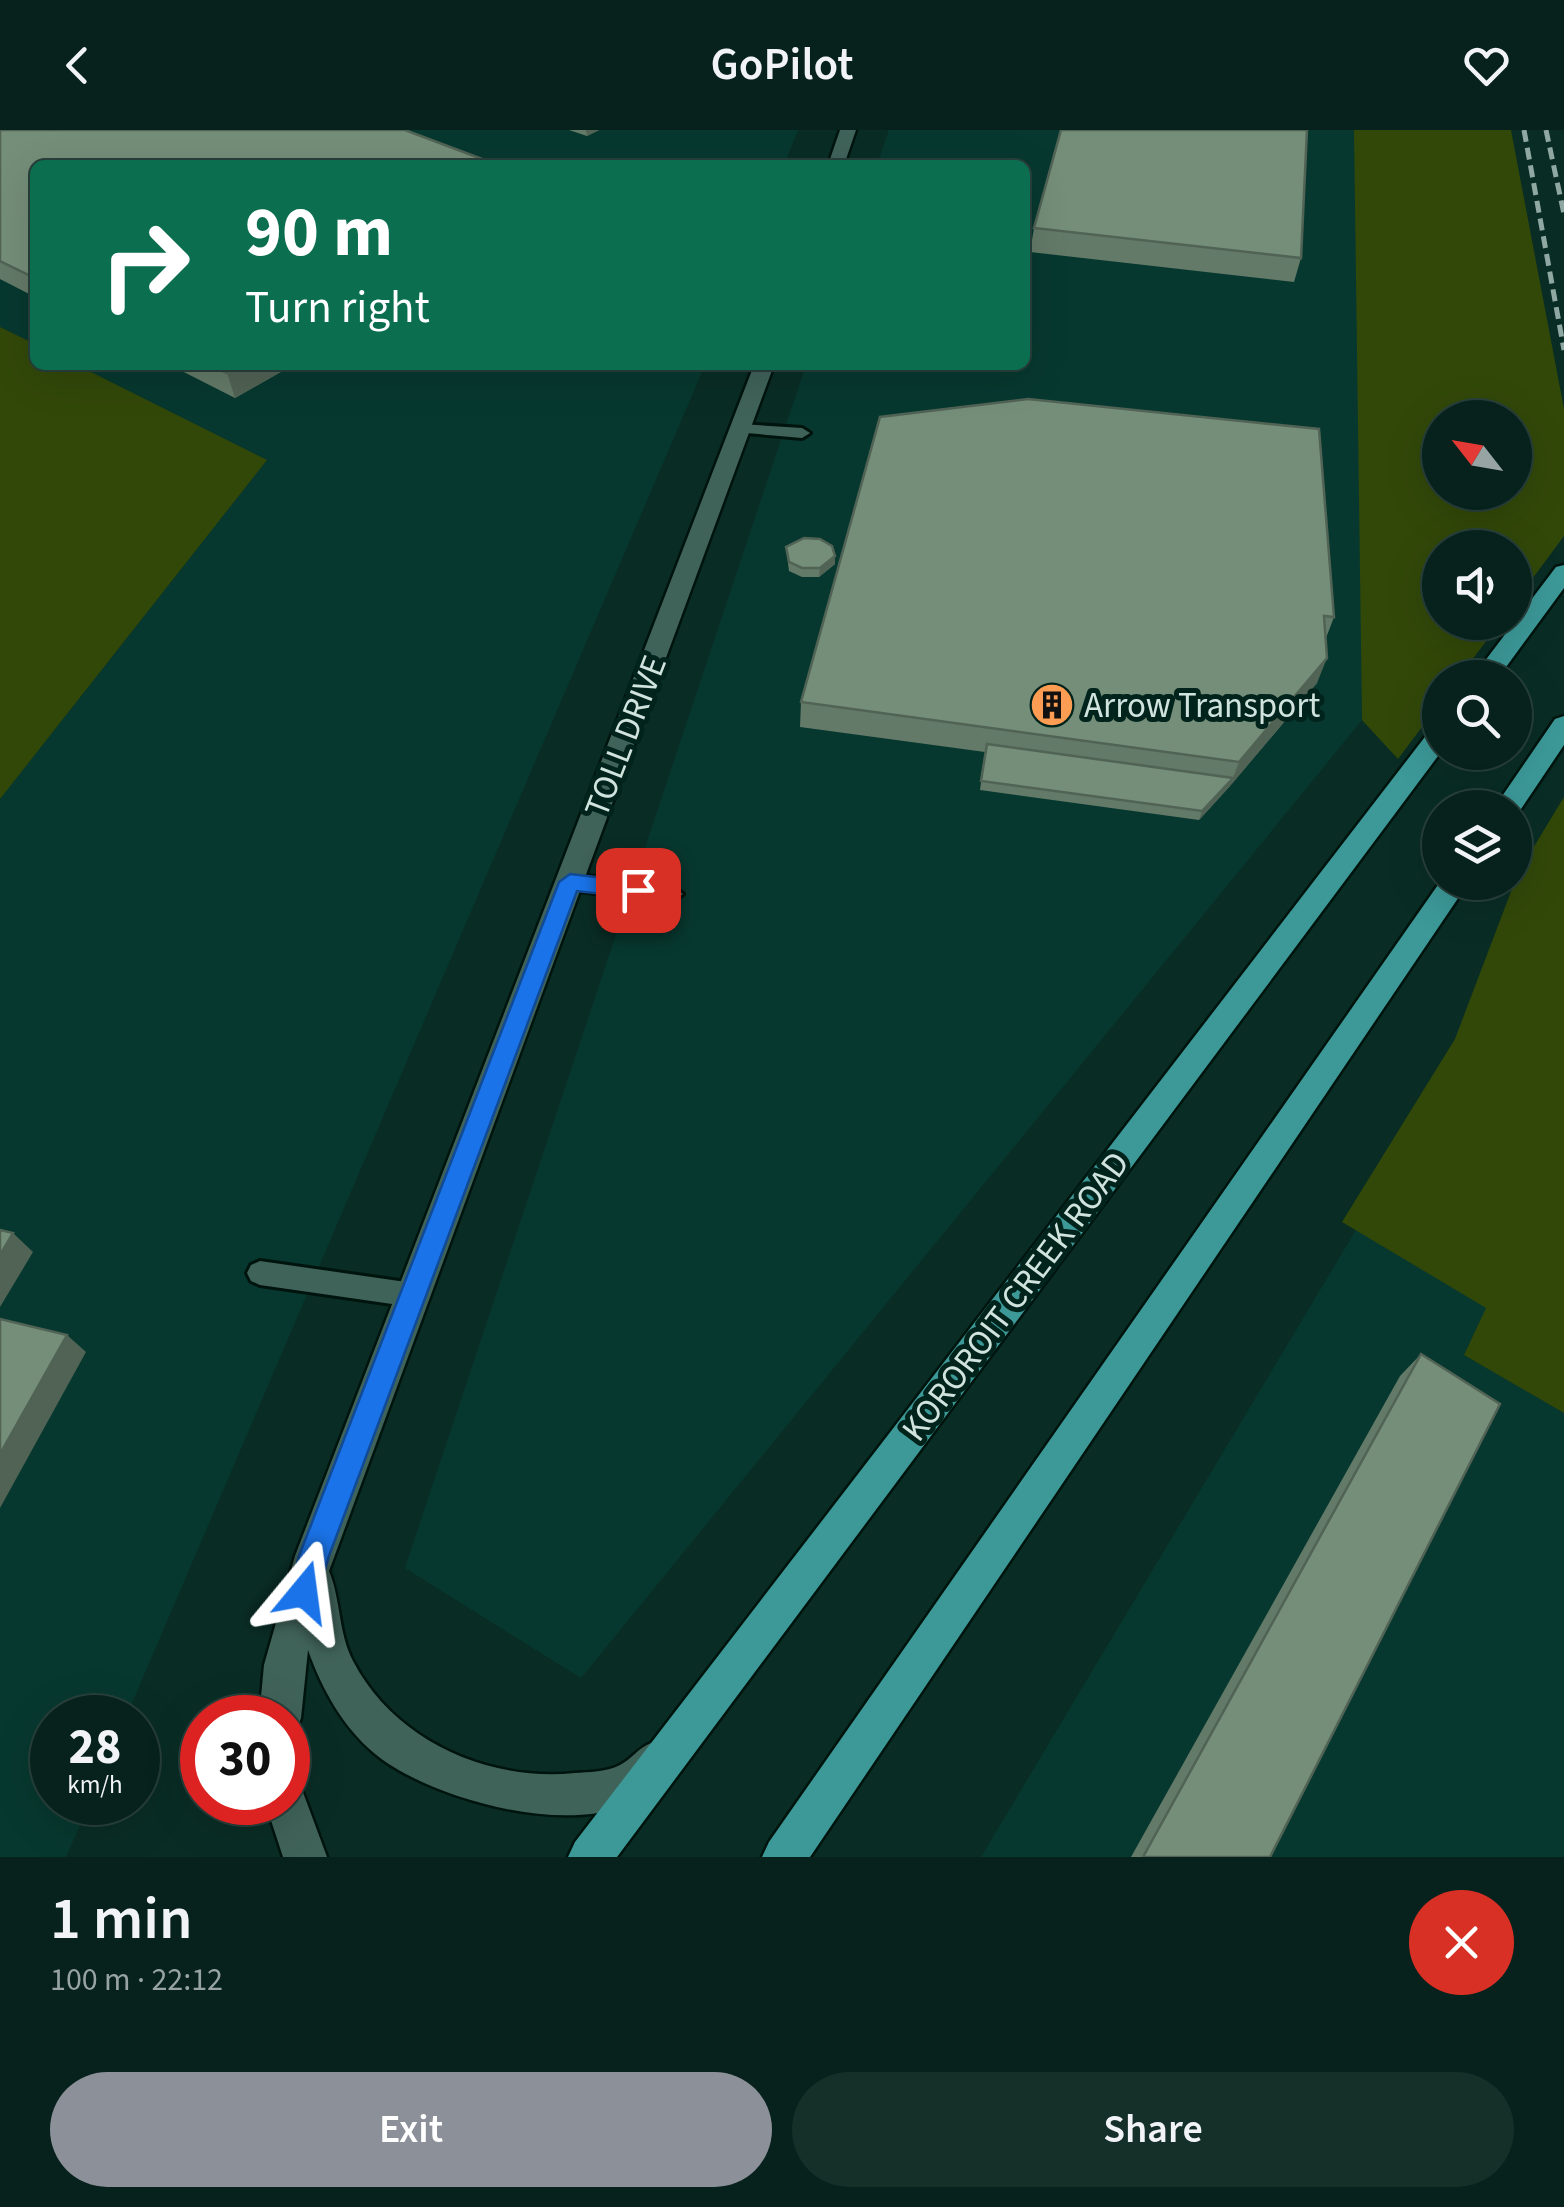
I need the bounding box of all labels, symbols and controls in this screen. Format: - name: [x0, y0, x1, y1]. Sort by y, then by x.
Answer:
- text: GoPilot: [710, 33, 854, 97]
- icon: back: [50, 38, 105, 93]
- icon: heart: [1459, 38, 1514, 93]
- text: 90 m: [245, 183, 393, 283]
- icon: right: [80, 200, 210, 330]
- text: Turn right: [245, 276, 430, 340]
- north arrow: [1422, 400, 1532, 510]
- map controls: [1422, 400, 1532, 900]
- button: sound: [1422, 530, 1532, 640]
- street label: TOLL DRIVE: [572, 648, 680, 824]
- button: search: [1422, 660, 1532, 770]
- place label: Arrow Transport: [1084, 681, 1320, 731]
- building icon: Arrow Transport: [1029, 682, 1075, 728]
- button: layers: [1422, 790, 1532, 900]
- pin: [596, 848, 681, 933]
- icon: arrive: [611, 863, 666, 918]
- street label: KOROROIT CREEK ROAD: [890, 1141, 1142, 1452]
- position arrow: [252, 1540, 356, 1644]
- speed limit sign: 30: [180, 1695, 310, 1825]
- text: 28: [69, 1712, 121, 1783]
- text: km/h: [67, 1767, 123, 1803]
- text: 1 min: [50, 1877, 193, 1962]
- button: close: [1409, 1890, 1514, 1995]
- text: 100 m · 22:12: [50, 1957, 223, 2003]
- button: Exit: [50, 2072, 772, 2187]
- button: Share: [792, 2072, 1514, 2187]

